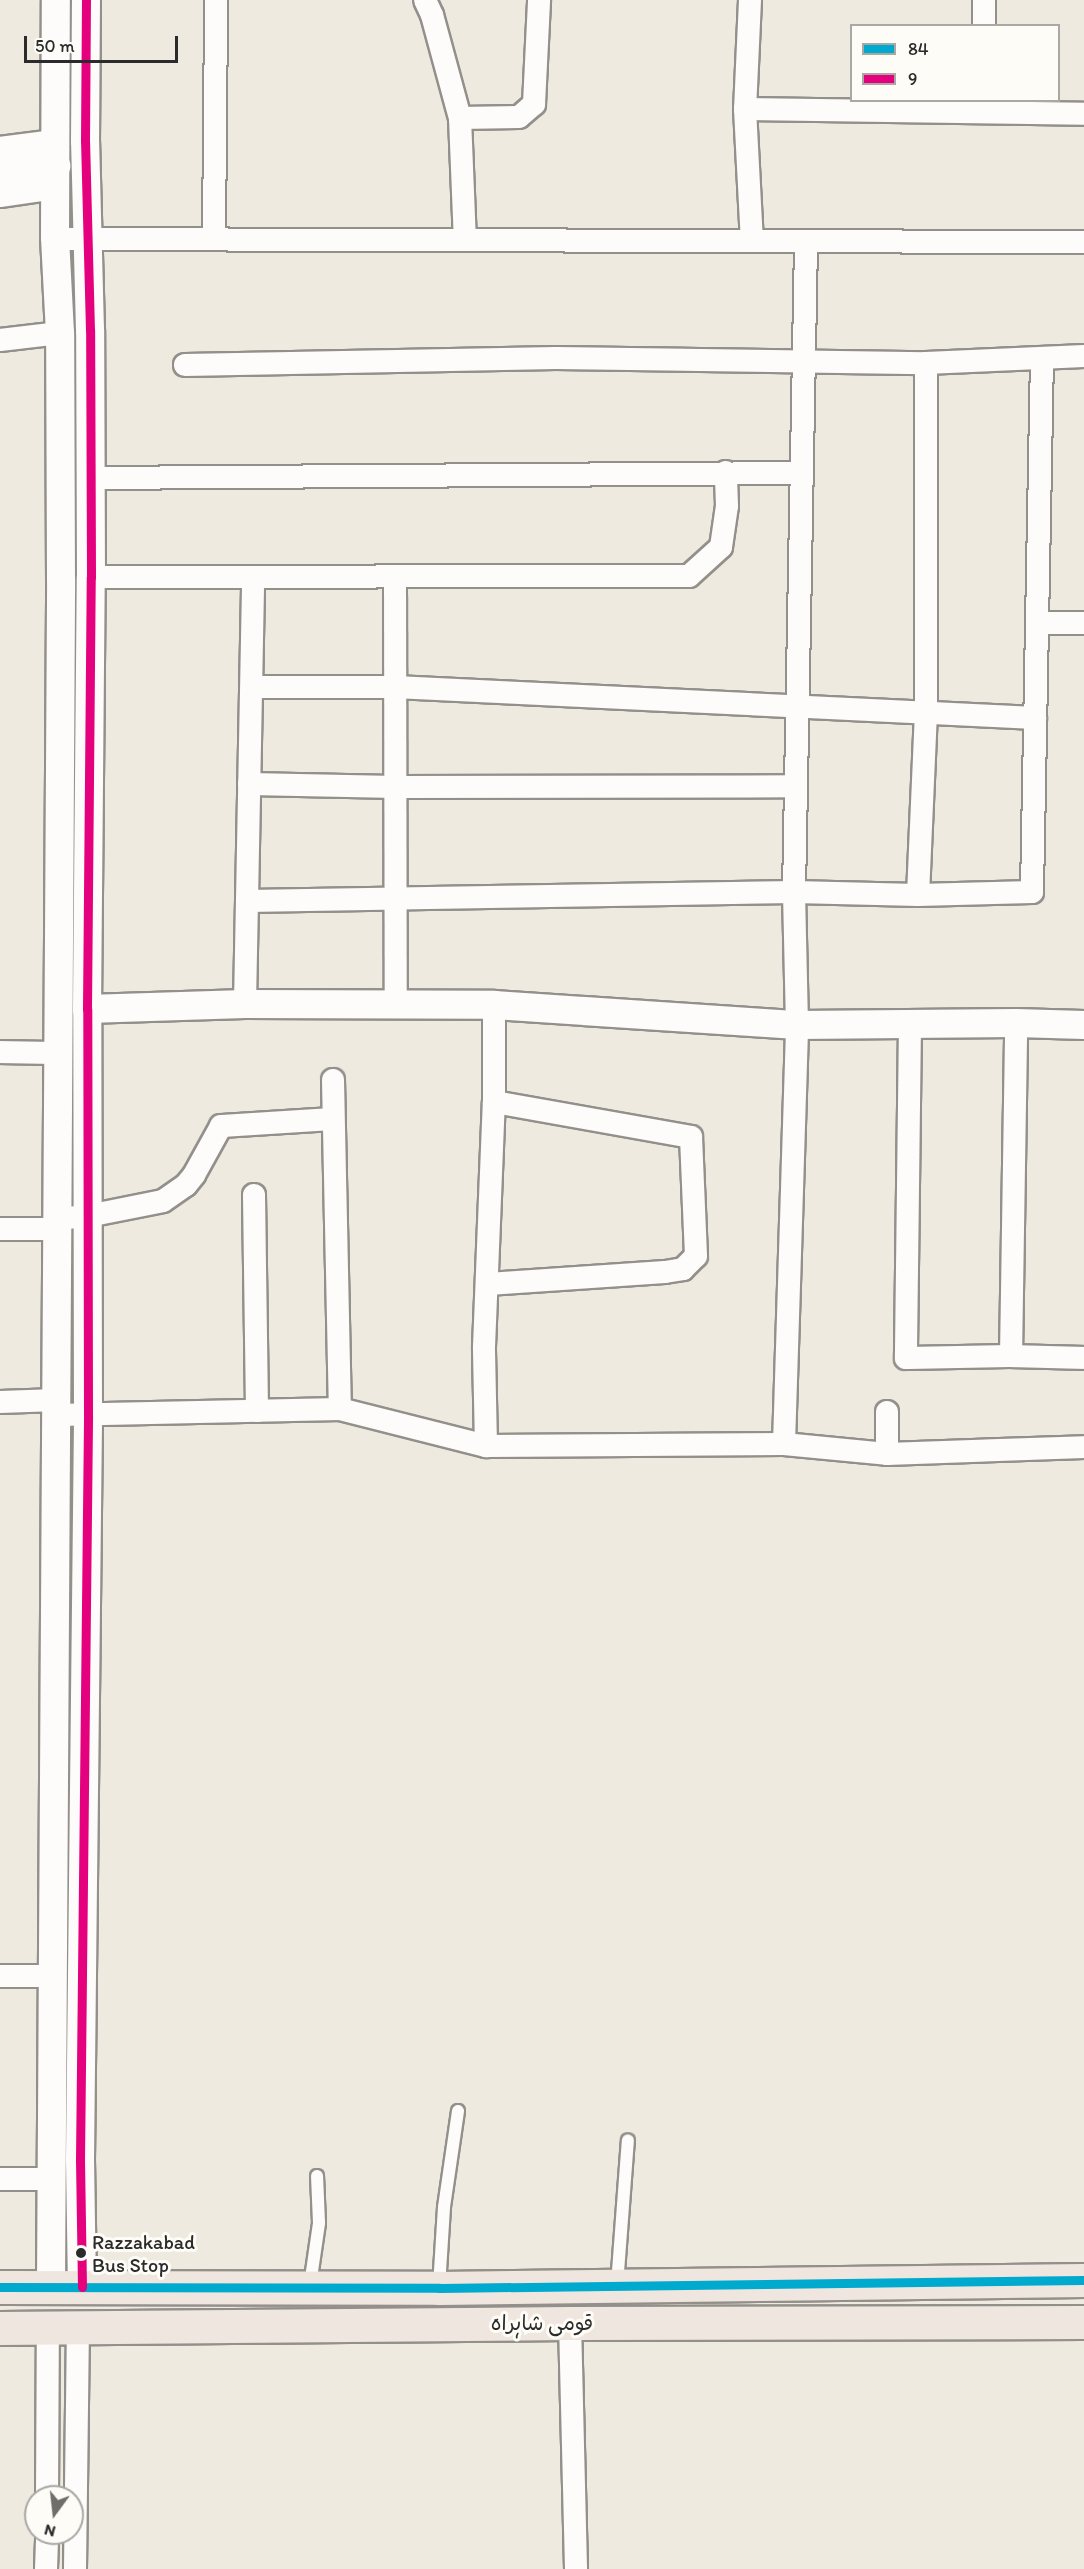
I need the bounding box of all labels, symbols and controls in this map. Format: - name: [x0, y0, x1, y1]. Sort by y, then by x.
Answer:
- scale bar: [27, 24, 182, 62]
- legend: [850, 24, 1060, 102]
- text: 50 m: [35, 35, 75, 57]
- text: 84: [908, 38, 929, 60]
- text: 9: [908, 68, 917, 90]
- place label: Razzakabad Bus Stop: [92, 2230, 195, 2277]
- marker: Razzakabad Bus Stop: [75, 2247, 87, 2259]
- street label: قومی شاہراہ: [491, 2310, 593, 2336]
- north arrow: [24, 2485, 84, 2545]
- text: N: [42, 2520, 57, 2542]

